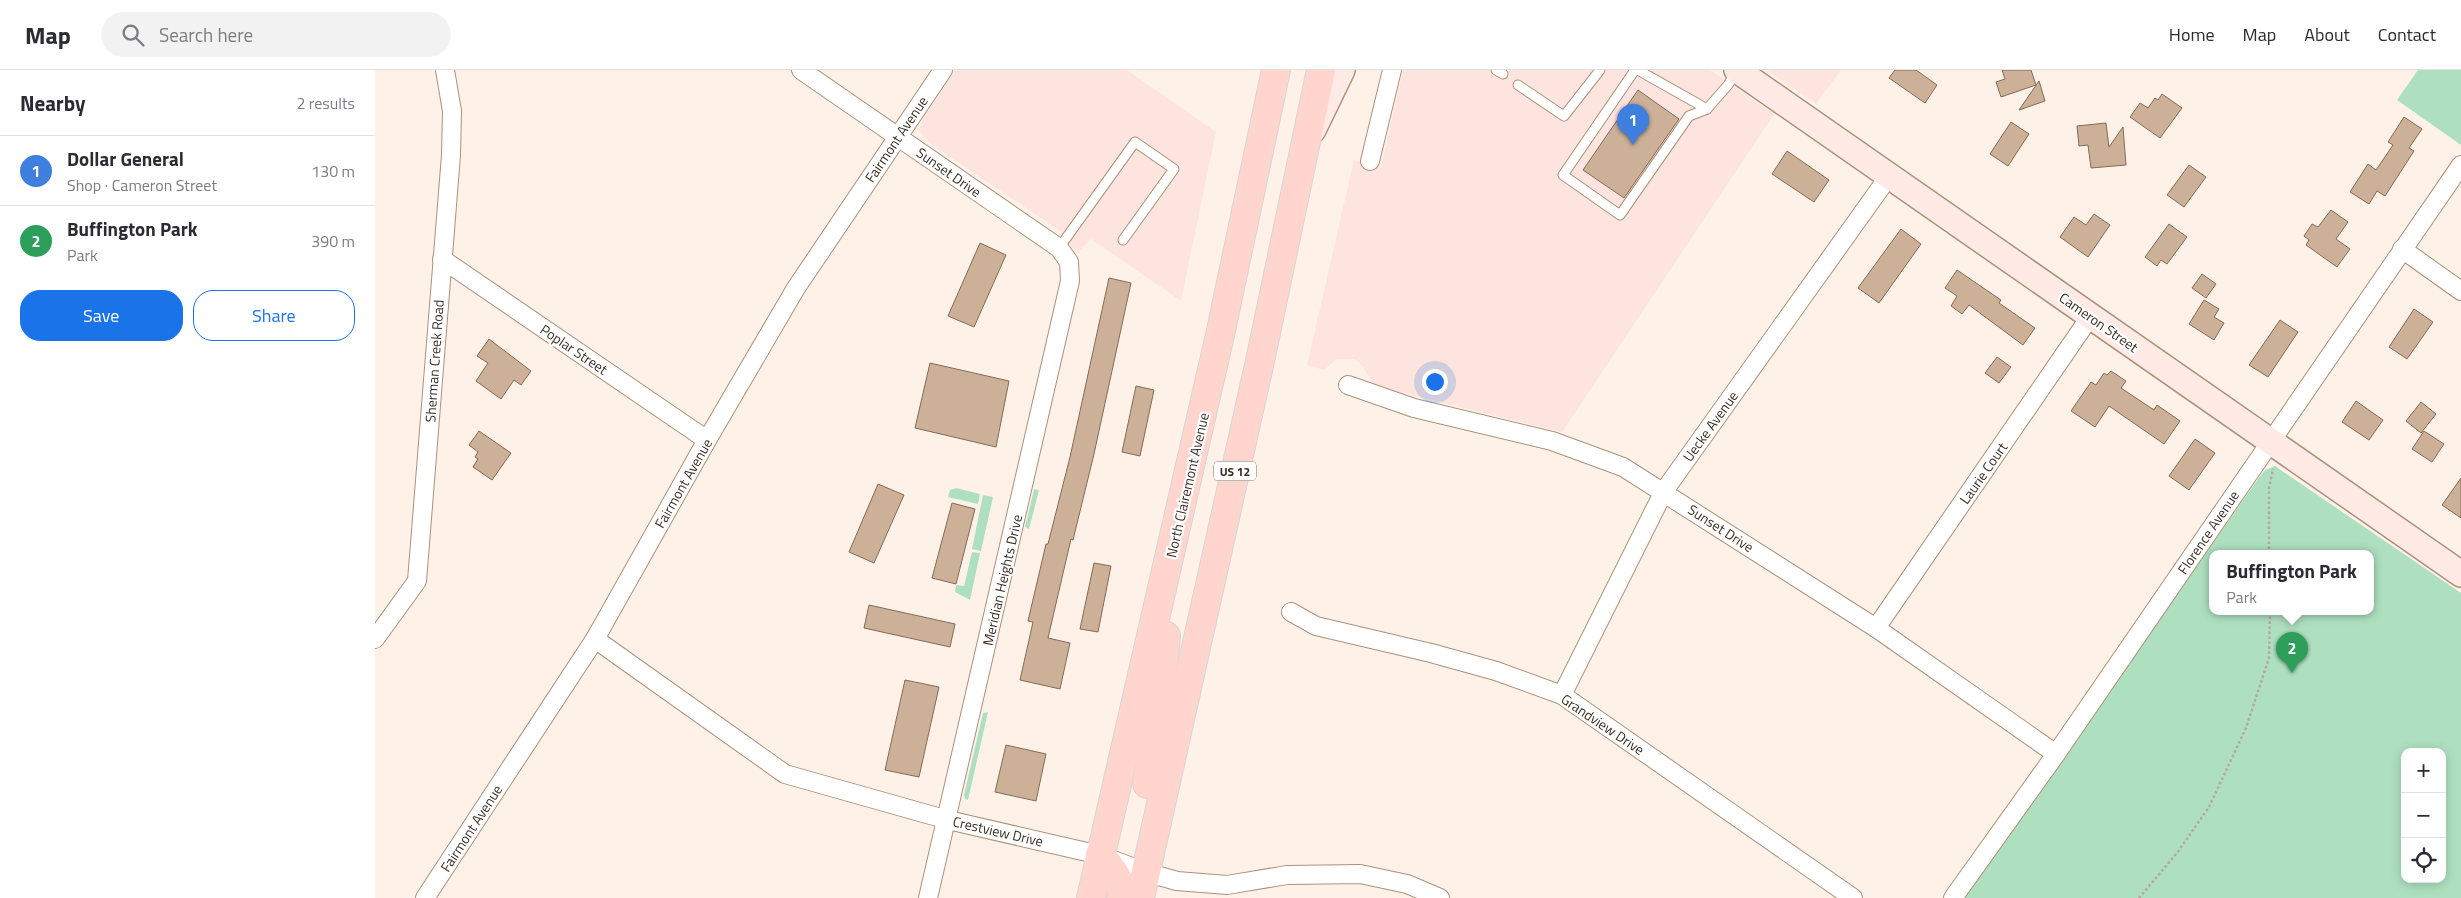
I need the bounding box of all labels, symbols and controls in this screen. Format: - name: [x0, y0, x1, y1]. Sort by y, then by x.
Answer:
- search box: [101, 12, 451, 57]
- text: Map: [25, 17, 71, 53]
- text: Search here: [159, 20, 253, 49]
- icon: search: [119, 21, 147, 49]
- text: Home: [2169, 21, 2215, 48]
- text: Map: [2243, 21, 2276, 48]
- text: About: [2304, 21, 2350, 48]
- text: Contact: [2378, 21, 2436, 48]
- text: Nearby: [20, 87, 85, 119]
- text: 2 results: [296, 91, 355, 115]
- street label: Fairmont Avenue: [859, 92, 933, 186]
- pin: 1: [1617, 104, 1649, 145]
- street label: Sunset Drive: [912, 142, 986, 202]
- text: Dollar General: [67, 144, 184, 173]
- text: 1: [32, 159, 40, 183]
- text: 130 m: [311, 159, 355, 183]
- text: Shop · Cameron Street: [67, 173, 217, 197]
- text: Buffington Park: [67, 214, 198, 243]
- text: 2: [32, 229, 40, 253]
- text: 390 m: [311, 229, 355, 253]
- text: Park: [67, 243, 98, 267]
- street label: Cameron Street: [2055, 287, 2143, 357]
- button: Save: [20, 290, 183, 341]
- button: Share: [193, 290, 355, 341]
- street label: Sherman Creek Road: [419, 299, 449, 423]
- street label: Poplar Street: [536, 319, 612, 379]
- your location: [1422, 369, 1448, 395]
- street label: Uecke Avenue: [1677, 386, 1743, 466]
- street label: North Clairemont Avenue: [1160, 410, 1214, 560]
- street label: Fairmont Avenue: [649, 434, 717, 532]
- street label: Laurie Court: [1954, 438, 2012, 508]
- road number: US 12: [1214, 462, 1256, 481]
- street label: Florence Avenue: [2172, 486, 2244, 578]
- street label: Sunset Drive: [1684, 499, 1758, 557]
- street label: Meridian Heights Drive: [977, 512, 1027, 648]
- popup: [2209, 550, 2374, 615]
- text: Buffington Park: [2226, 556, 2357, 585]
- text: Park: [2226, 585, 2257, 609]
- pin: 2: [2276, 632, 2308, 673]
- street label: Grandview Drive: [1557, 688, 1649, 760]
- map controls: [2401, 748, 2446, 883]
- button: +: [2401, 748, 2446, 793]
- street label: Fairmont Avenue: [435, 780, 507, 876]
- button: −: [2401, 793, 2446, 838]
- street label: Crestview Drive: [951, 810, 1045, 852]
- button: locate: [2401, 838, 2446, 883]

